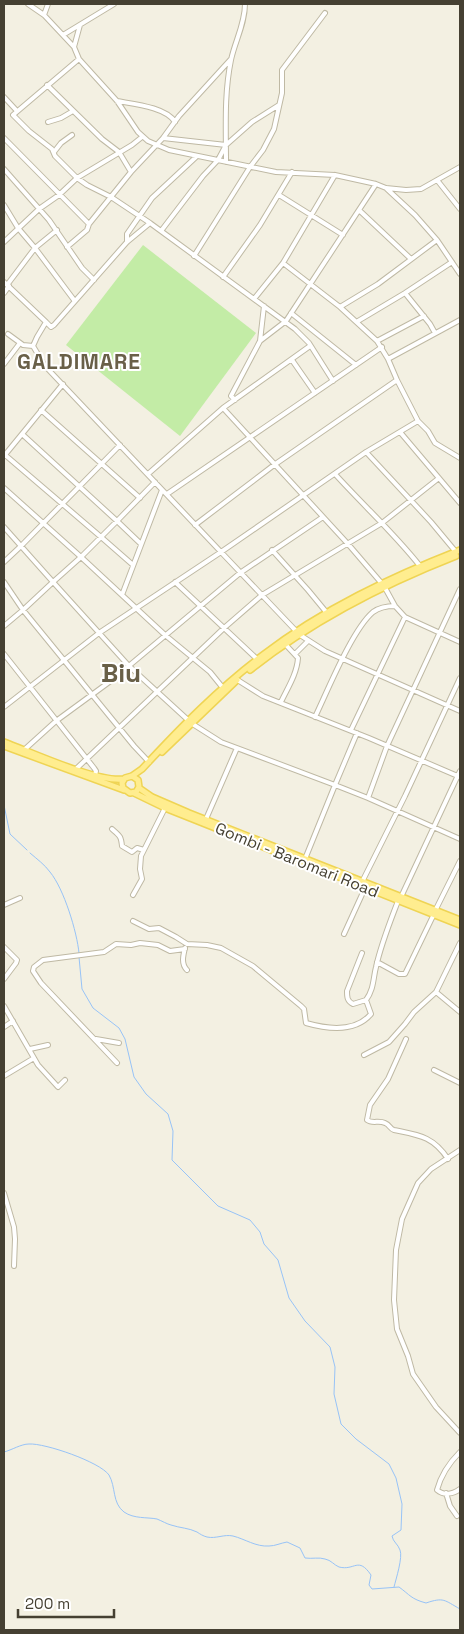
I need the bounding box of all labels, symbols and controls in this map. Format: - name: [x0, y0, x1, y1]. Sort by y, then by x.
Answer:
- district label: GALDIMARE: [17, 348, 141, 375]
- district label: Biu: [101, 656, 141, 690]
- street label: Gombi - Baromari Road: [212, 818, 382, 902]
- scale bar: [18, 1586, 114, 1618]
- text: 200 m: [25, 1594, 70, 1613]

